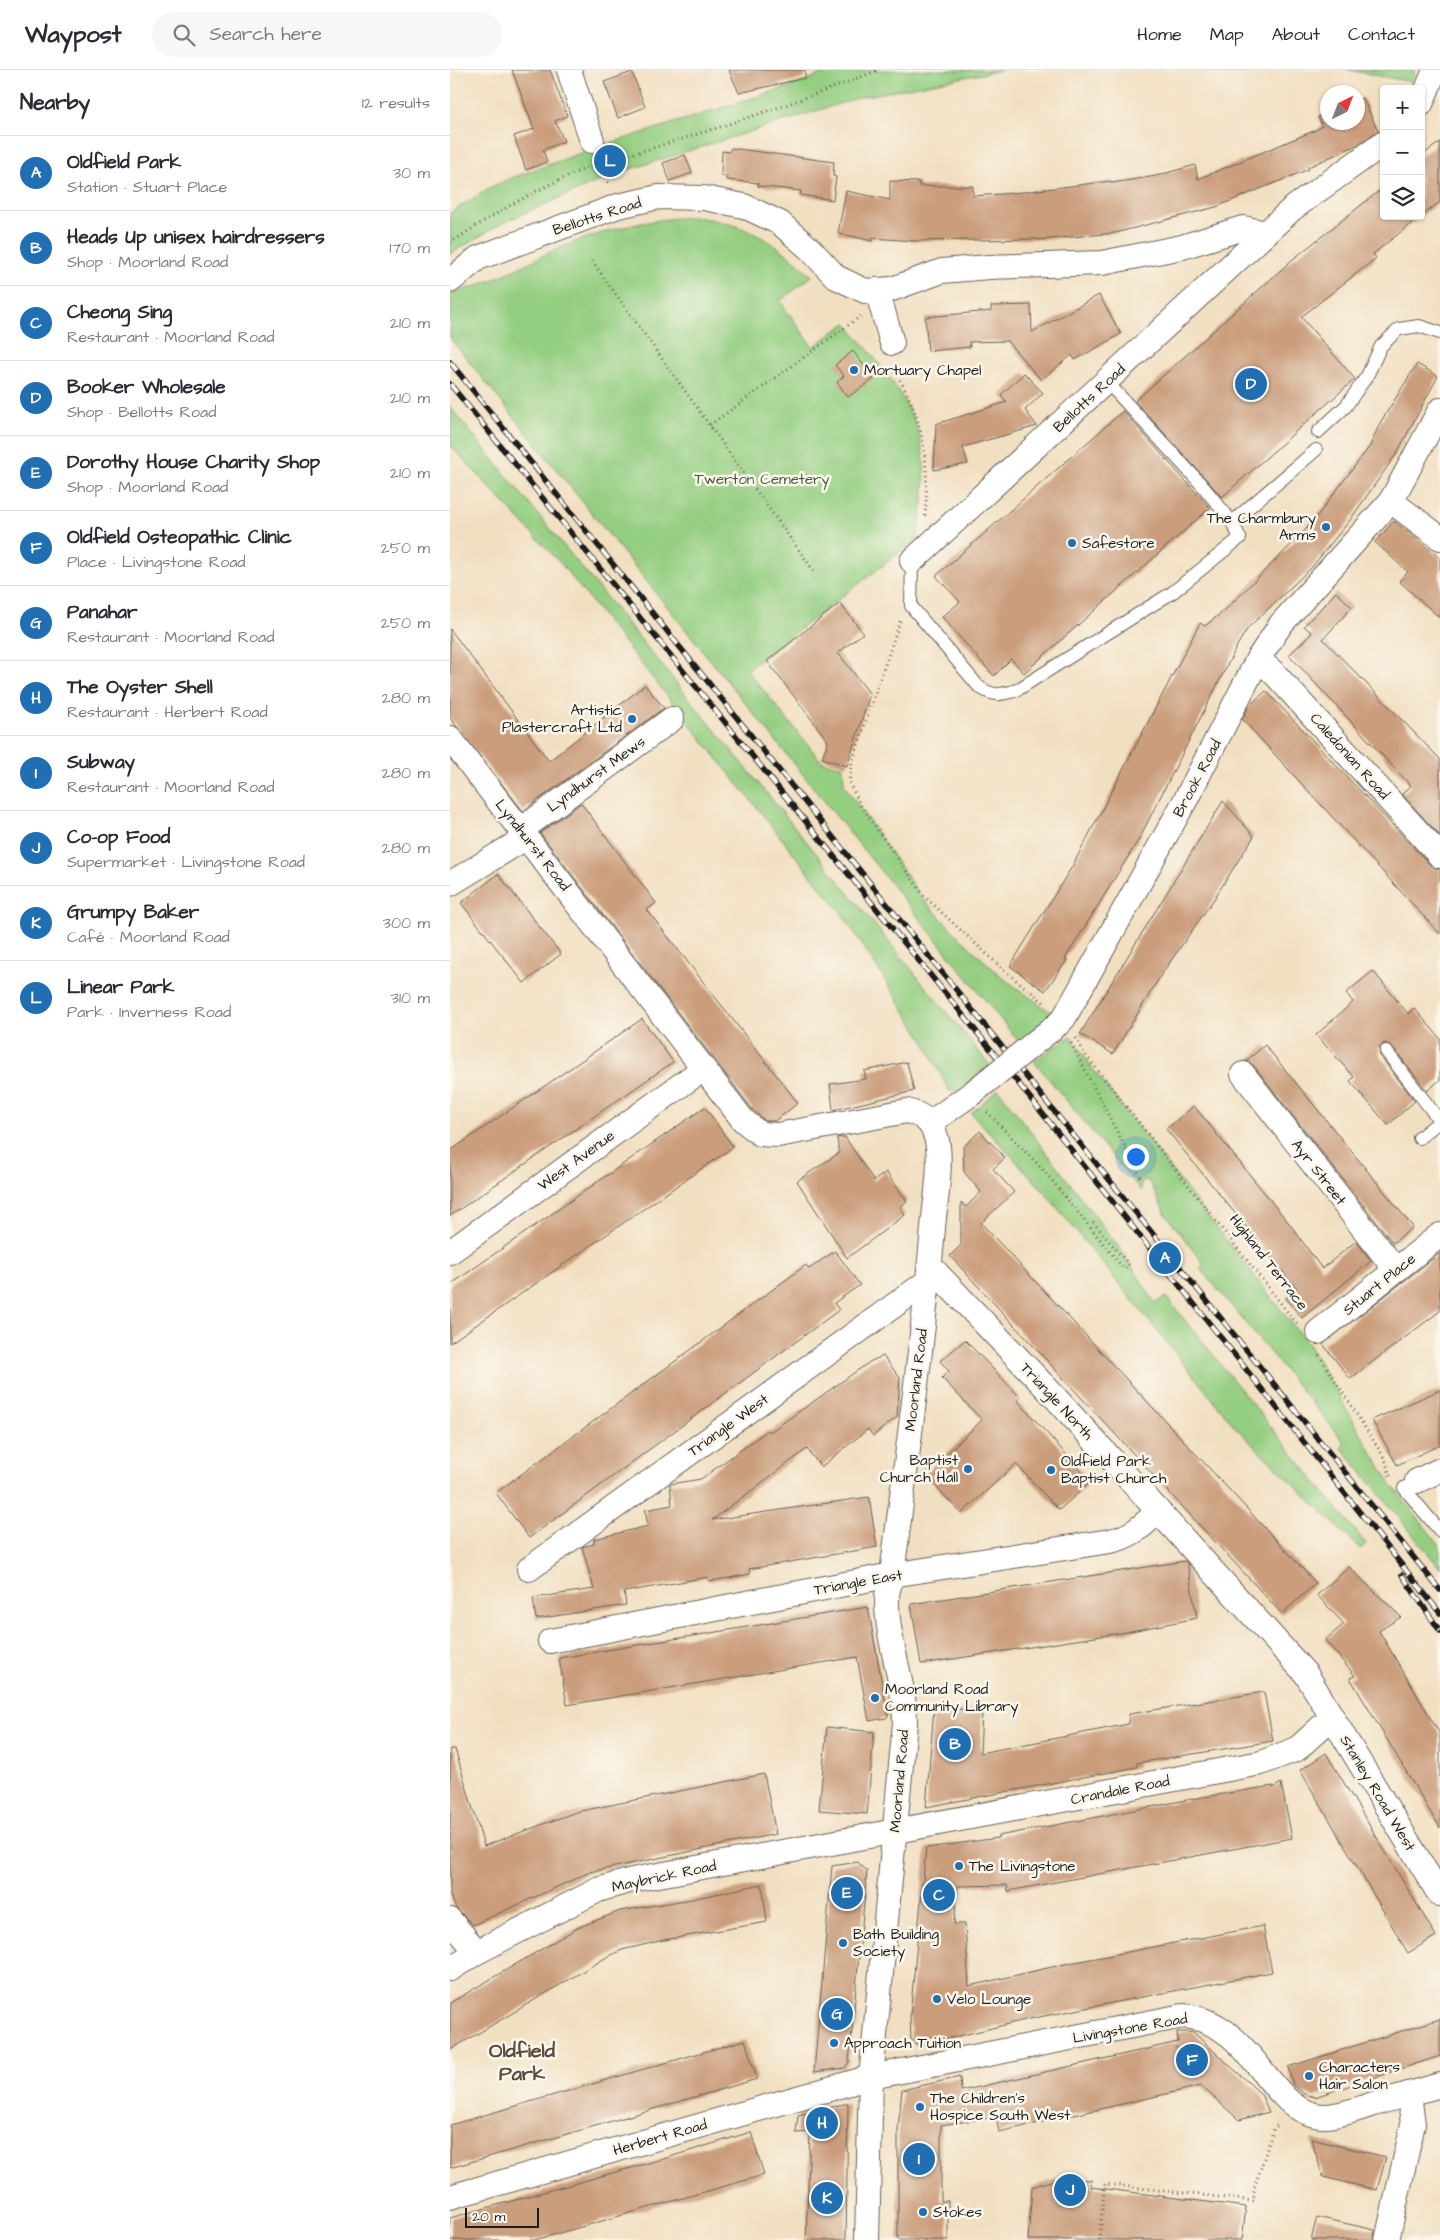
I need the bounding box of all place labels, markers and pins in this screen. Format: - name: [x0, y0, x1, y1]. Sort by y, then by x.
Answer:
- pin: L: [594, 142, 626, 180]
- place label: Mortuary Chapel: [864, 360, 981, 382]
- marker: Mortuary Chapel: [848, 364, 860, 376]
- pin: D: [1235, 365, 1267, 403]
- place label: The Charmbury Arms: [1207, 508, 1316, 546]
- marker: The Charmbury Arms: [1320, 521, 1332, 533]
- place label: Safestore: [1082, 533, 1155, 554]
- marker: Safestore: [1066, 537, 1078, 549]
- place label: Artistic Plastercraft Ltd: [502, 700, 623, 738]
- marker: Artistic Plastercraft Ltd: [626, 713, 638, 725]
- pin: A: [1149, 1239, 1181, 1277]
- place label: Baptist Church Hall: [880, 1450, 958, 1488]
- place label: Oldfield Park Baptist Church: [1061, 1451, 1167, 1489]
- marker: Baptist Church Hall: [962, 1463, 974, 1475]
- marker: Oldfield Park Baptist Church: [1045, 1464, 1057, 1476]
- place label: Moorland Road Community Library: [885, 1679, 1019, 1718]
- marker: Moorland Road Community Library: [869, 1692, 881, 1704]
- pin: B: [939, 1725, 971, 1763]
- place label: The Livingstone: [969, 1856, 1075, 1878]
- marker: The Livingstone: [953, 1860, 965, 1872]
- pin: E: [831, 1874, 863, 1912]
- pin: C: [923, 1876, 955, 1914]
- place label: Bath Building Society: [853, 1924, 939, 1963]
- marker: Bath Building Society: [837, 1937, 849, 1949]
- place label: Velo Lounge: [947, 1989, 1031, 2011]
- marker: Velo Lounge: [931, 1993, 943, 2005]
- pin: G: [821, 1995, 853, 2033]
- place label: Approach Tuition: [844, 2033, 962, 2054]
- marker: Approach Tuition: [828, 2037, 840, 2049]
- pin: F: [1176, 2041, 1208, 2079]
- place label: Characters Hair Salon: [1319, 2057, 1401, 2095]
- marker: Characters Hair Salon: [1303, 2070, 1315, 2082]
- place label: The Children's Hospice South West: [930, 2088, 1070, 2126]
- marker: The Children's Hospice South West: [914, 2101, 926, 2113]
- pin: H: [806, 2104, 838, 2142]
- pin: I: [903, 2140, 935, 2178]
- pin: J: [1054, 2171, 1086, 2209]
- pin: K: [811, 2179, 843, 2217]
- place label: Stokes: [933, 2202, 982, 2223]
- marker: Stokes: [917, 2206, 929, 2218]

